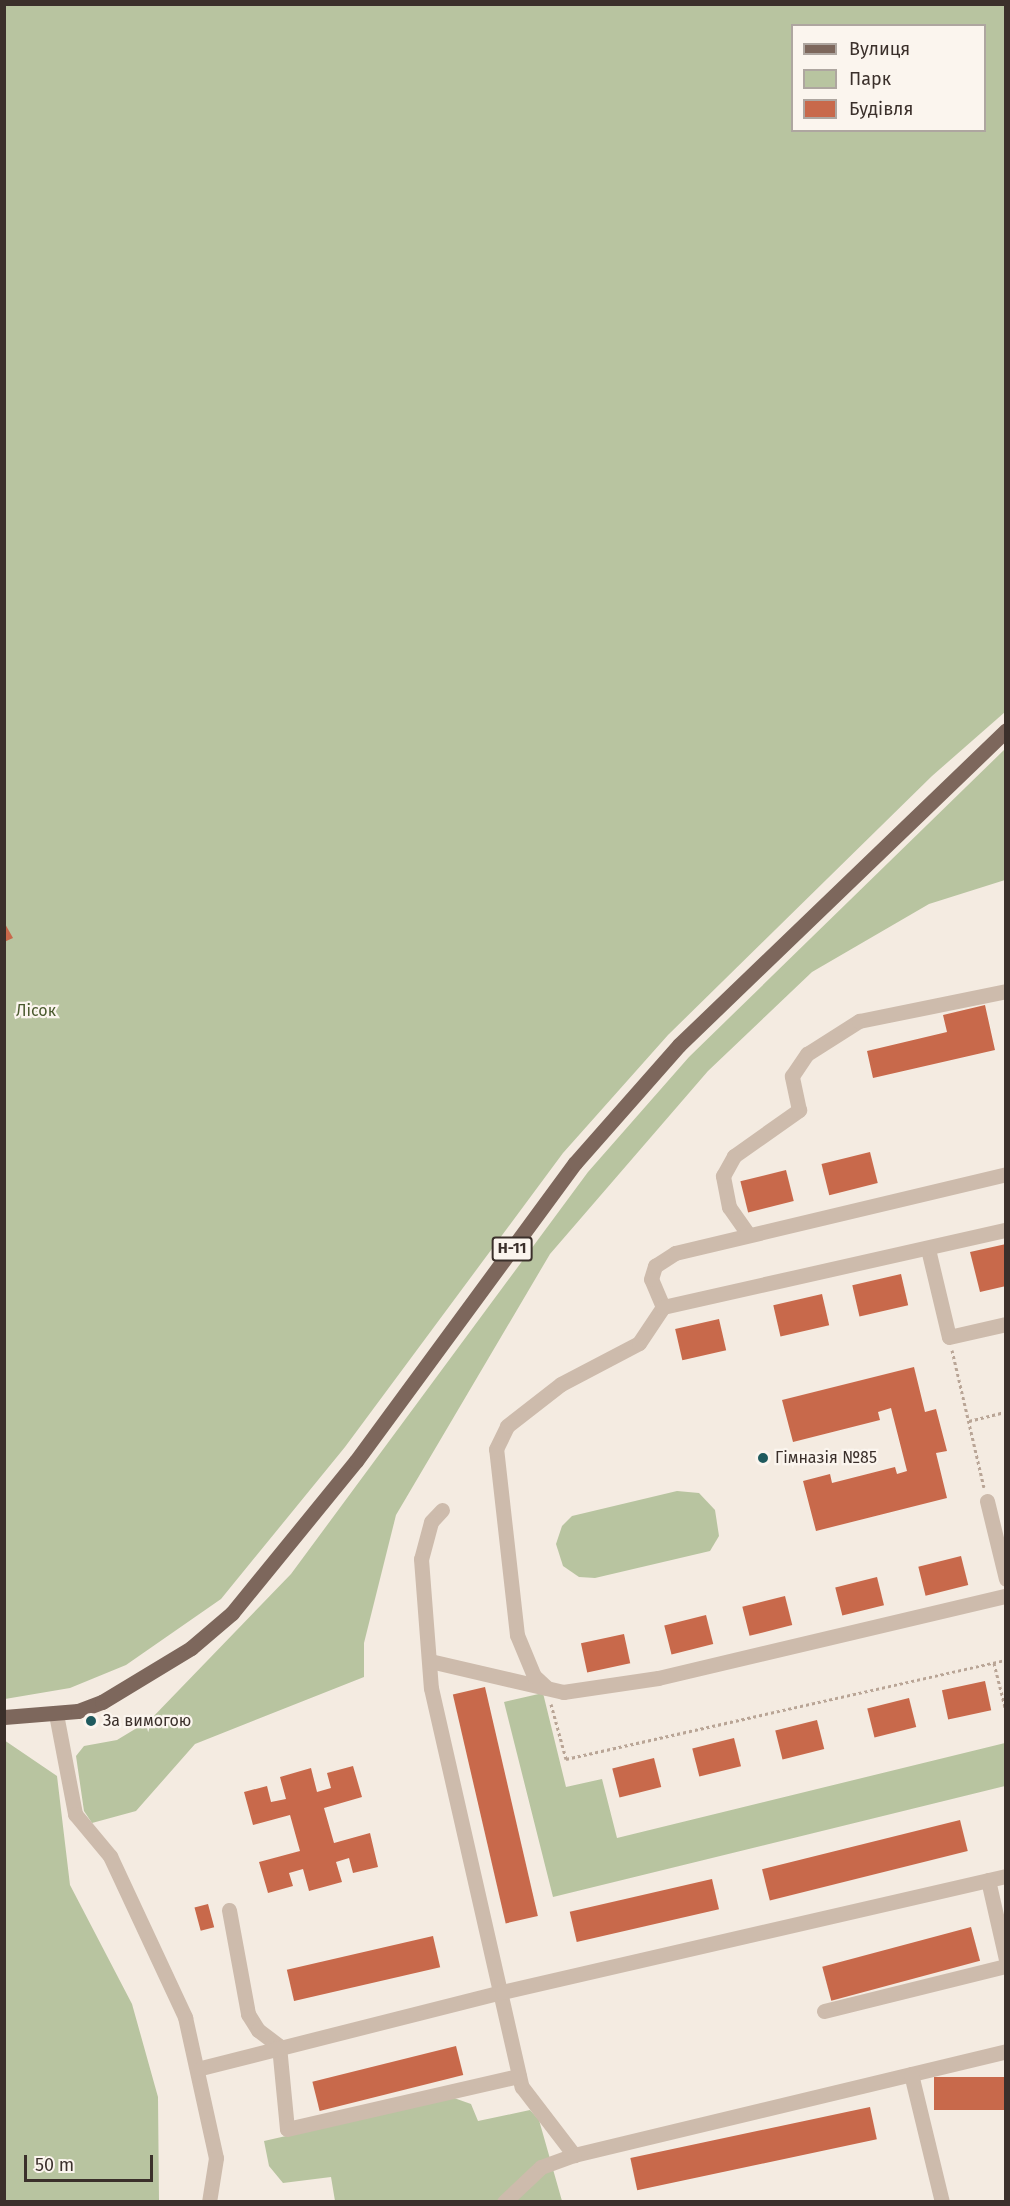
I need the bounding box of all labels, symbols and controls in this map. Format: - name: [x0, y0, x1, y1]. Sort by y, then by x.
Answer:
- legend: [791, 24, 986, 132]
- text: Вулиця: [849, 38, 910, 60]
- text: Парк: [849, 68, 891, 90]
- text: Будівля: [849, 98, 913, 120]
- park label: Лісок: [16, 1001, 56, 1021]
- road number: Н-11: [491, 1237, 533, 1261]
- place label: Гімназія №85: [775, 1448, 877, 1468]
- marker: Гімназія №85: [756, 1451, 770, 1465]
- place label: За вимогою: [103, 1711, 191, 1731]
- marker: За вимогою: [84, 1714, 98, 1728]
- scale bar: [27, 2143, 156, 2181]
- text: 50 m: [35, 2154, 74, 2176]

